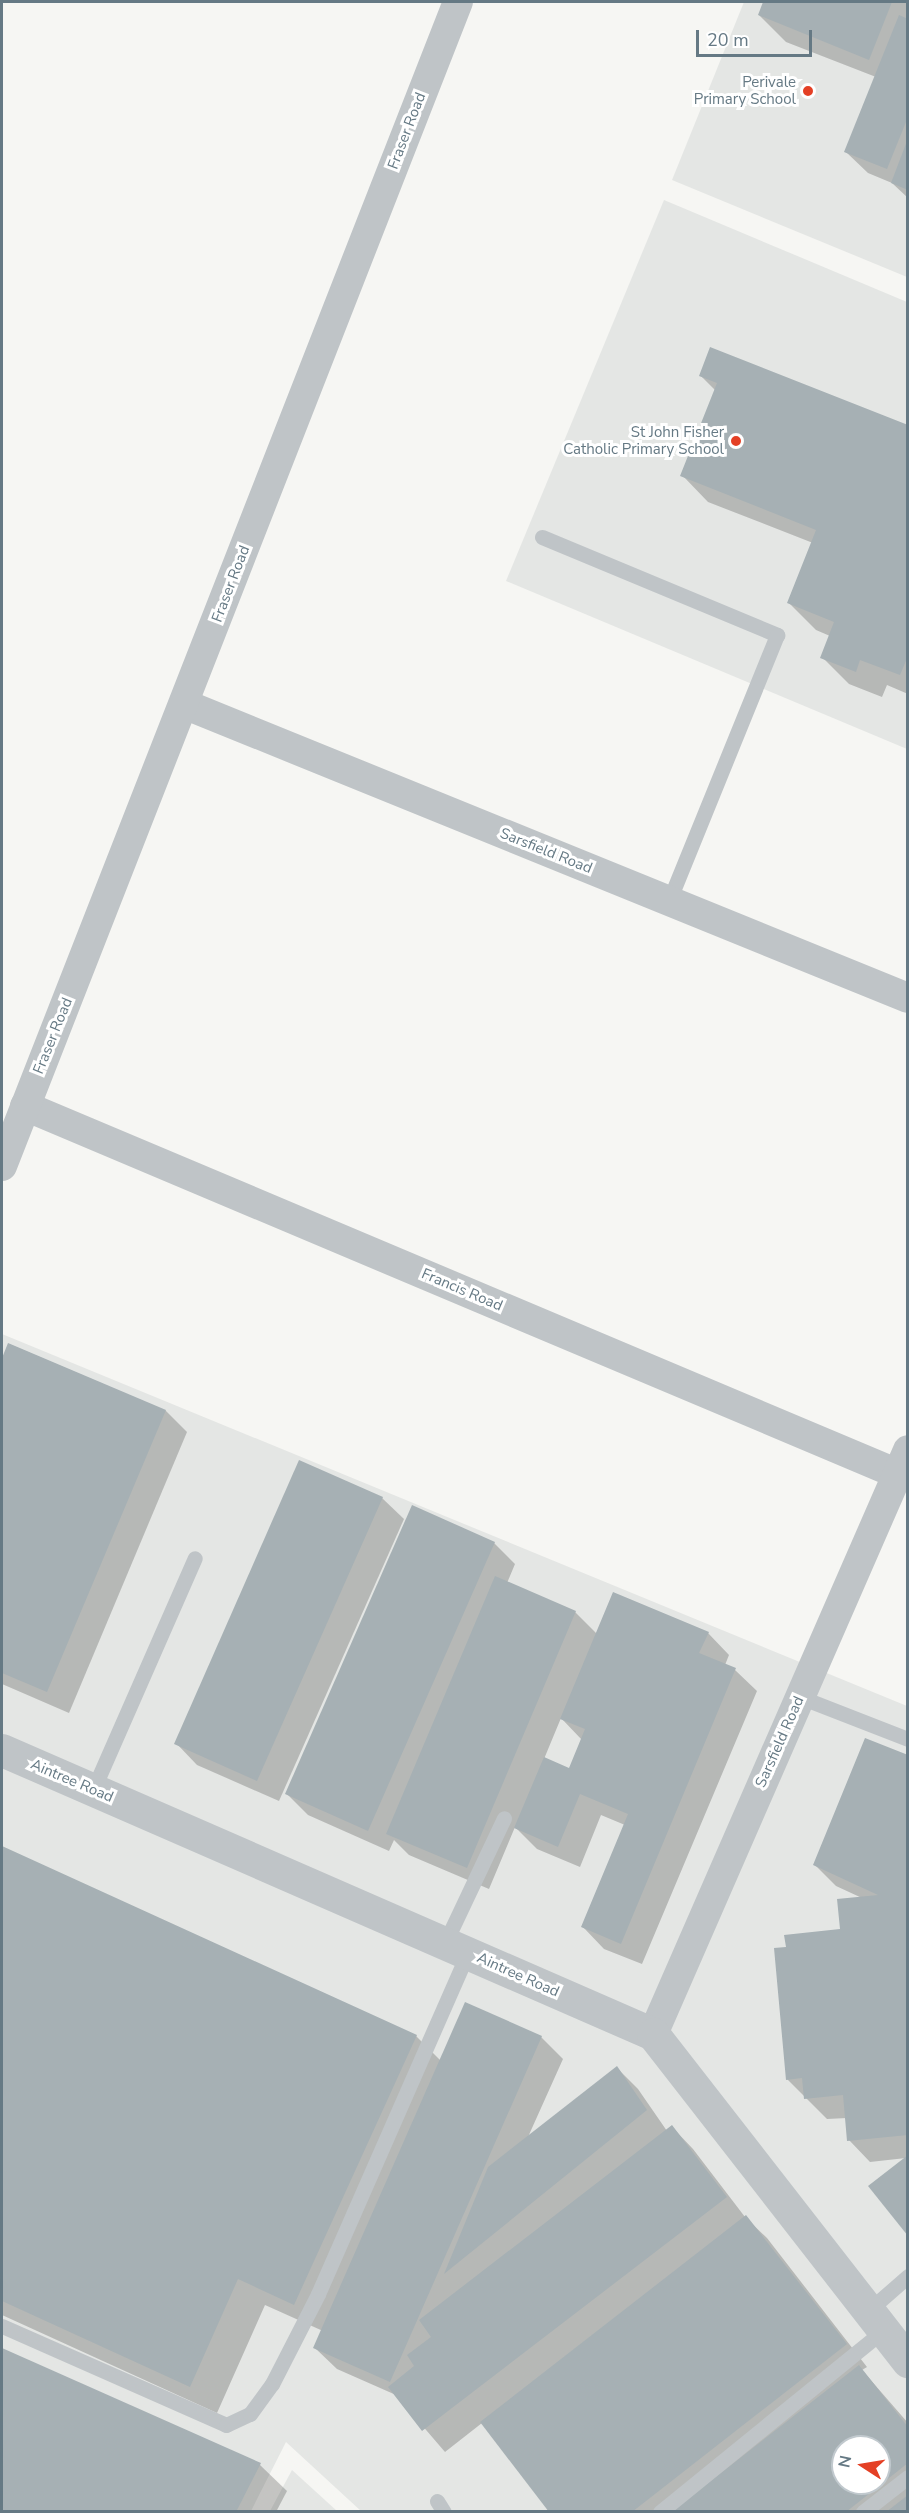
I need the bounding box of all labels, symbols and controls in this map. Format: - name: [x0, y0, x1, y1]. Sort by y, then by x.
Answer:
- scale bar: [699, 18, 814, 56]
- text: 20 m: [707, 28, 749, 52]
- place label: Perivale Primary School: [694, 73, 796, 108]
- marker: Perivale Primary School: [801, 84, 815, 98]
- street label: Fraser Road: [384, 90, 430, 172]
- place label: St John Fisher Catholic Primary School: [563, 423, 724, 458]
- marker: St John Fisher Catholic Primary School: [729, 434, 743, 448]
- street label: Fraser Road: [208, 543, 254, 625]
- street label: Sarsfield Road: [497, 824, 595, 878]
- street label: Fraser Road: [30, 995, 76, 1077]
- street label: Francis Road: [419, 1265, 505, 1315]
- street label: Sarsfield Road: [752, 1694, 808, 1790]
- street label: Aintree Road: [28, 1755, 116, 1807]
- street label: Aintree Road: [474, 1949, 562, 2001]
- north arrow: [831, 2435, 891, 2495]
- text: N: [833, 2454, 857, 2470]

